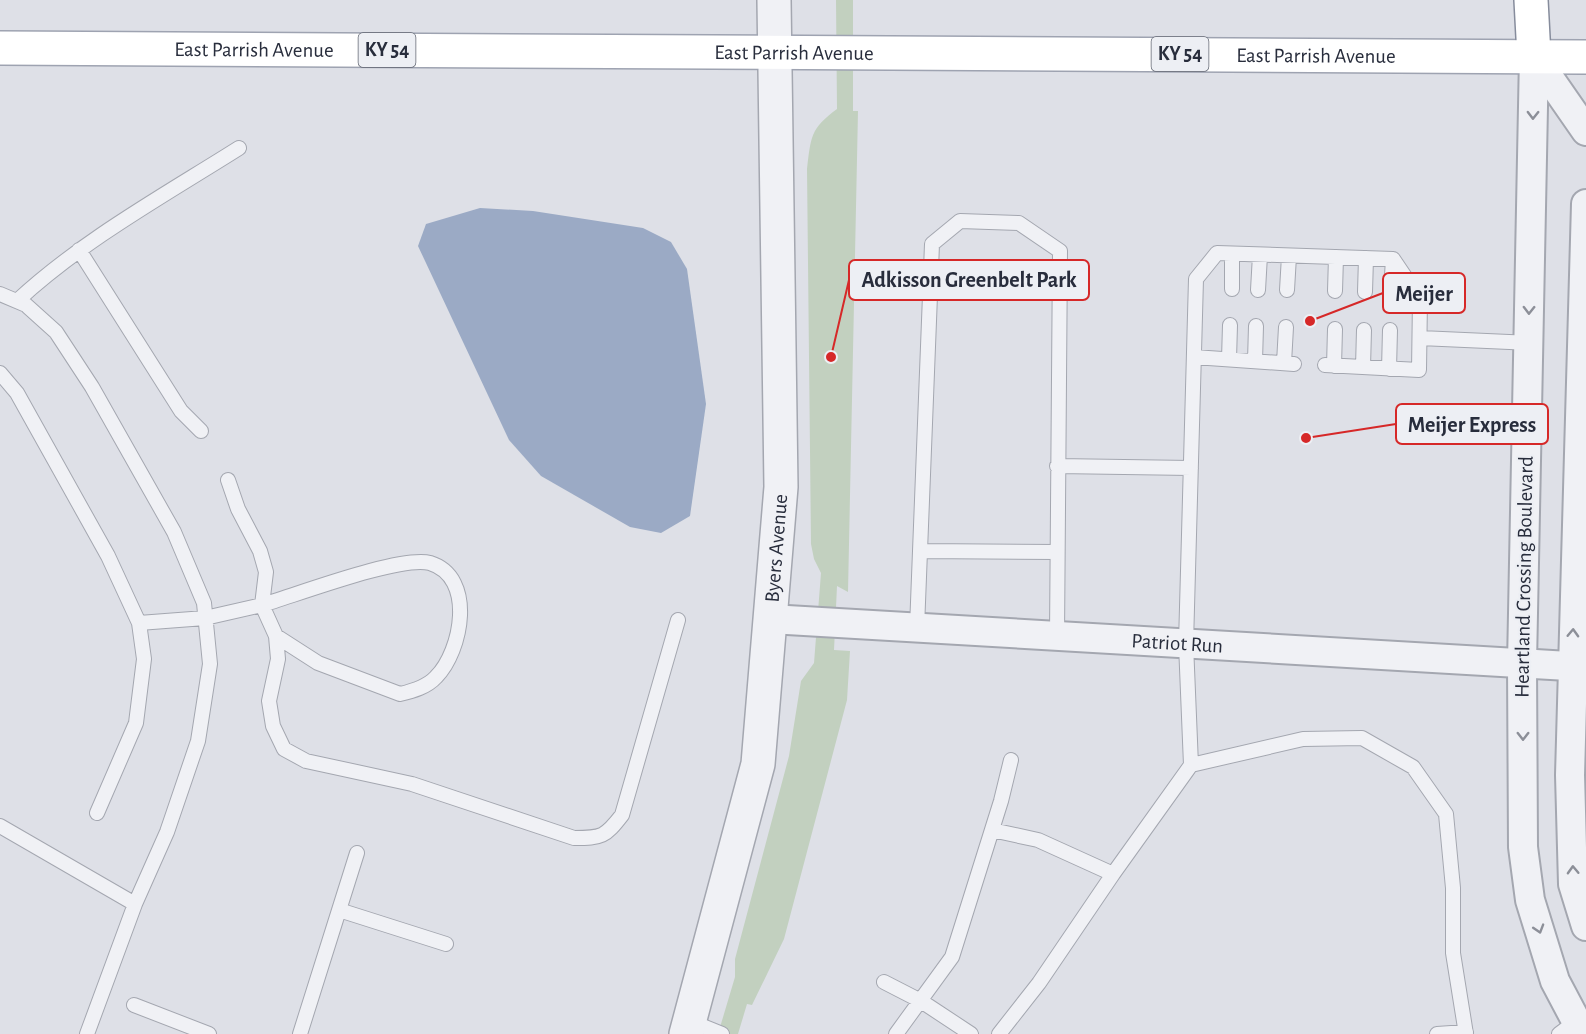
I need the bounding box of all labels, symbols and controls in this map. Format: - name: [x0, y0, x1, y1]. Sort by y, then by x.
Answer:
- road number: KY 54: [358, 33, 416, 67]
- road number: KY 54: [1152, 37, 1208, 71]
- street label: East Parrish Avenue: [174, 38, 334, 60]
- street label: East Parrish Avenue: [714, 42, 874, 63]
- street label: East Parrish Avenue: [1236, 45, 1396, 66]
- one-way arrow: [1527, 110, 1540, 119]
- callout: Adkisson Greenbelt Park: [849, 260, 1089, 300]
- text: Adkisson Greenbelt Park: [861, 269, 1077, 291]
- callout: Meijer: [1383, 273, 1465, 313]
- text: Meijer: [1395, 283, 1453, 306]
- one-way arrow: [1523, 305, 1536, 314]
- callout: Meijer Express: [1396, 404, 1548, 444]
- text: Meijer Express: [1408, 414, 1536, 437]
- street label: Heartland Crossing Boulevard: [1511, 456, 1537, 698]
- street label: Byers Avenue: [761, 493, 791, 603]
- one-way arrow: [1567, 628, 1579, 637]
- street label: Patriot Run: [1131, 630, 1224, 656]
- one-way arrow: [1516, 731, 1529, 740]
- one-way arrow: [1567, 865, 1579, 874]
- one-way arrow: [1532, 923, 1544, 934]

